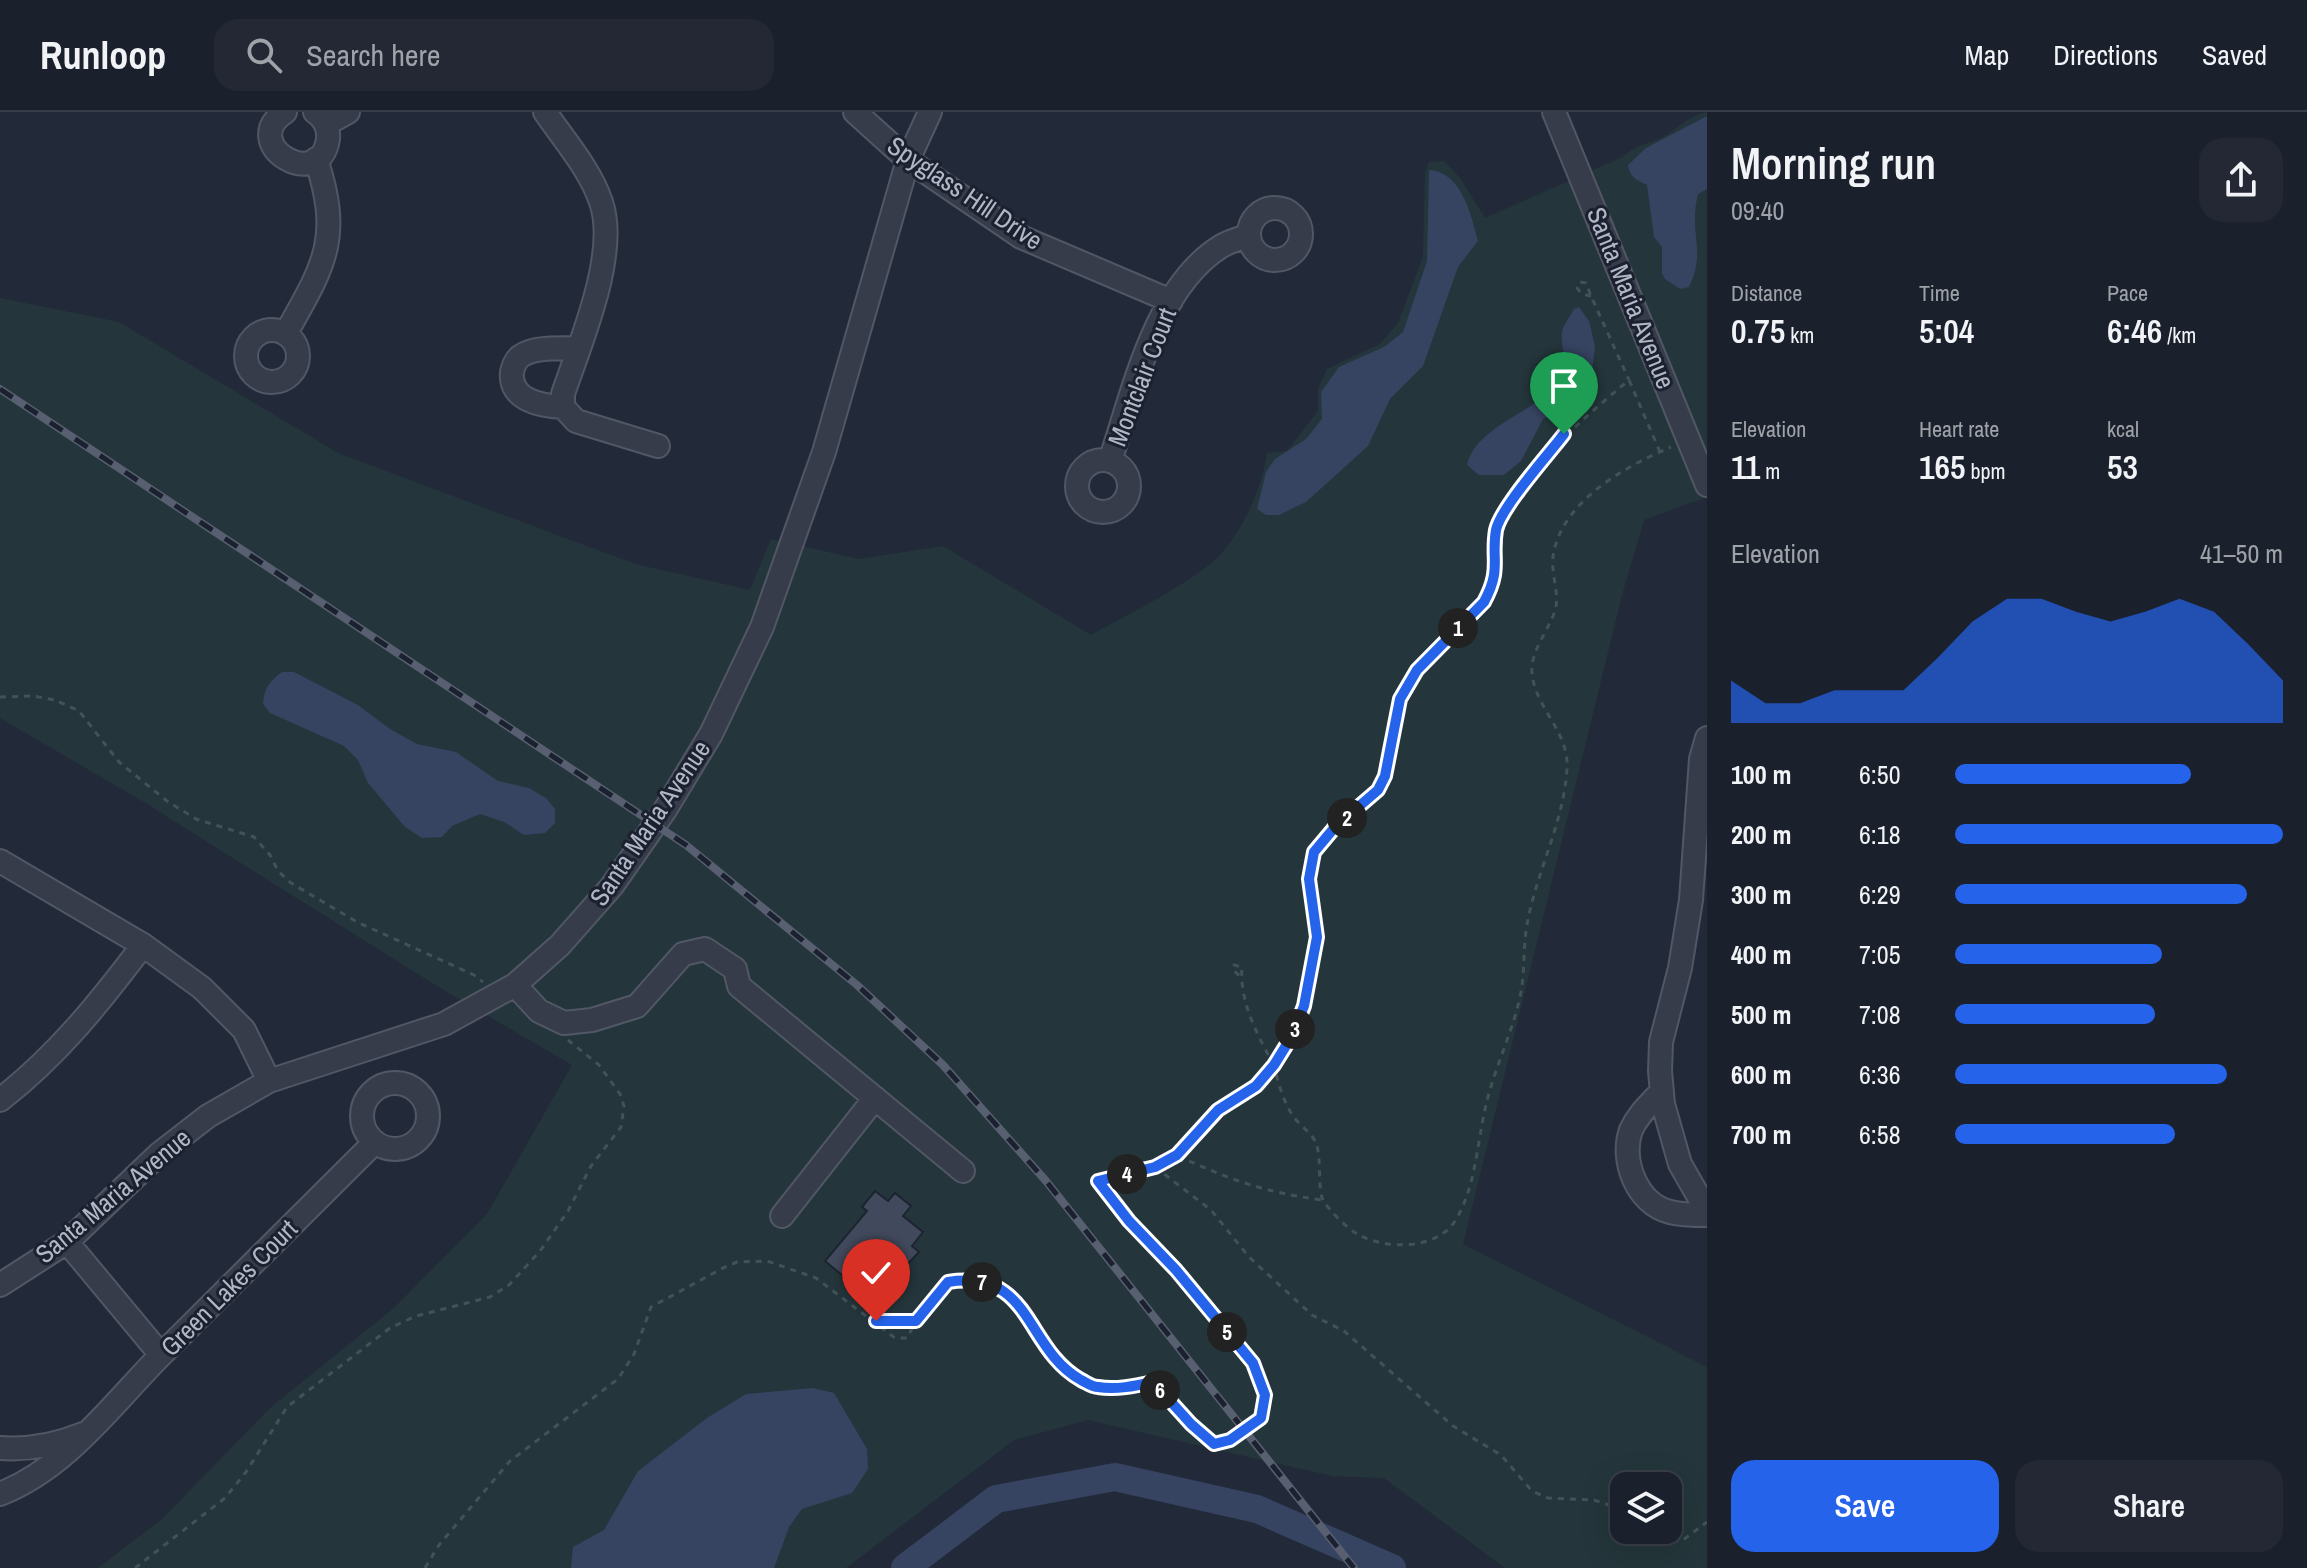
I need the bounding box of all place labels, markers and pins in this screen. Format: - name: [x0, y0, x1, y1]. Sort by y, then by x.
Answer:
- pin: [1530, 352, 1598, 434]
- pin: 1: [1438, 608, 1478, 648]
- pin: 2: [1327, 798, 1367, 838]
- pin: 3: [1275, 1009, 1315, 1049]
- pin: 4: [1107, 1154, 1147, 1194]
- pin: [842, 1239, 910, 1321]
- pin: 7: [962, 1262, 1002, 1302]
- pin: 5: [1207, 1312, 1247, 1352]
- pin: 6: [1140, 1370, 1180, 1410]

